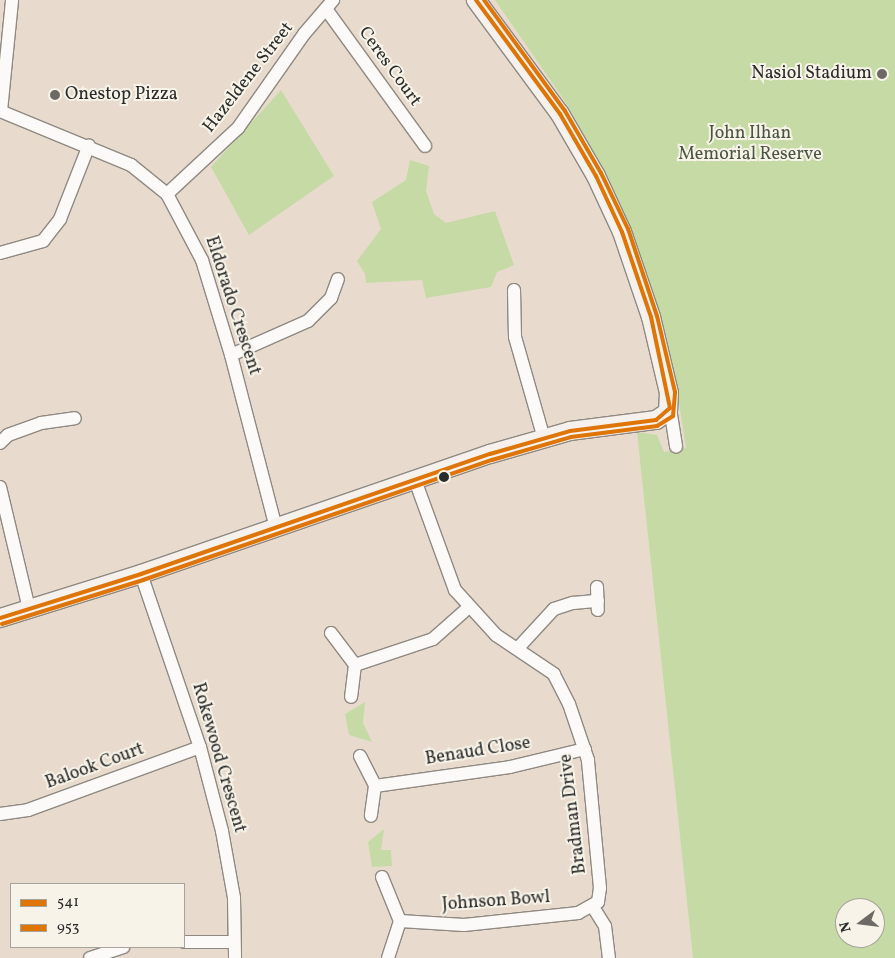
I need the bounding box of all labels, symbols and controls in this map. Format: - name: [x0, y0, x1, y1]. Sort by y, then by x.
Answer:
- street label: Hazeldene Street: [199, 18, 299, 138]
- street label: Ceres Court: [353, 23, 425, 111]
- place label: Nasiol Stadium: [751, 63, 872, 85]
- marker: Nasiol Stadium: [876, 68, 888, 80]
- place label: Onestop Pizza: [65, 84, 178, 106]
- marker: Onestop Pizza: [49, 89, 61, 101]
- park label: John Ilhan Memorial Reserve: [678, 124, 822, 166]
- street label: Eldorado Crescent: [199, 234, 265, 378]
- unlabelled marker: [439, 472, 449, 482]
- street label: Rokewood Crescent: [186, 680, 250, 836]
- street label: Benaud Close: [424, 733, 532, 771]
- street label: Balook Court: [43, 739, 147, 795]
- street label: Bradman Drive: [556, 753, 592, 875]
- legend: [10, 883, 185, 948]
- street label: Johnson Bowl: [441, 887, 551, 917]
- text: 541: [57, 892, 79, 913]
- north arrow: [835, 898, 885, 948]
- text: 953: [57, 917, 80, 938]
- text: N: [836, 919, 856, 934]

